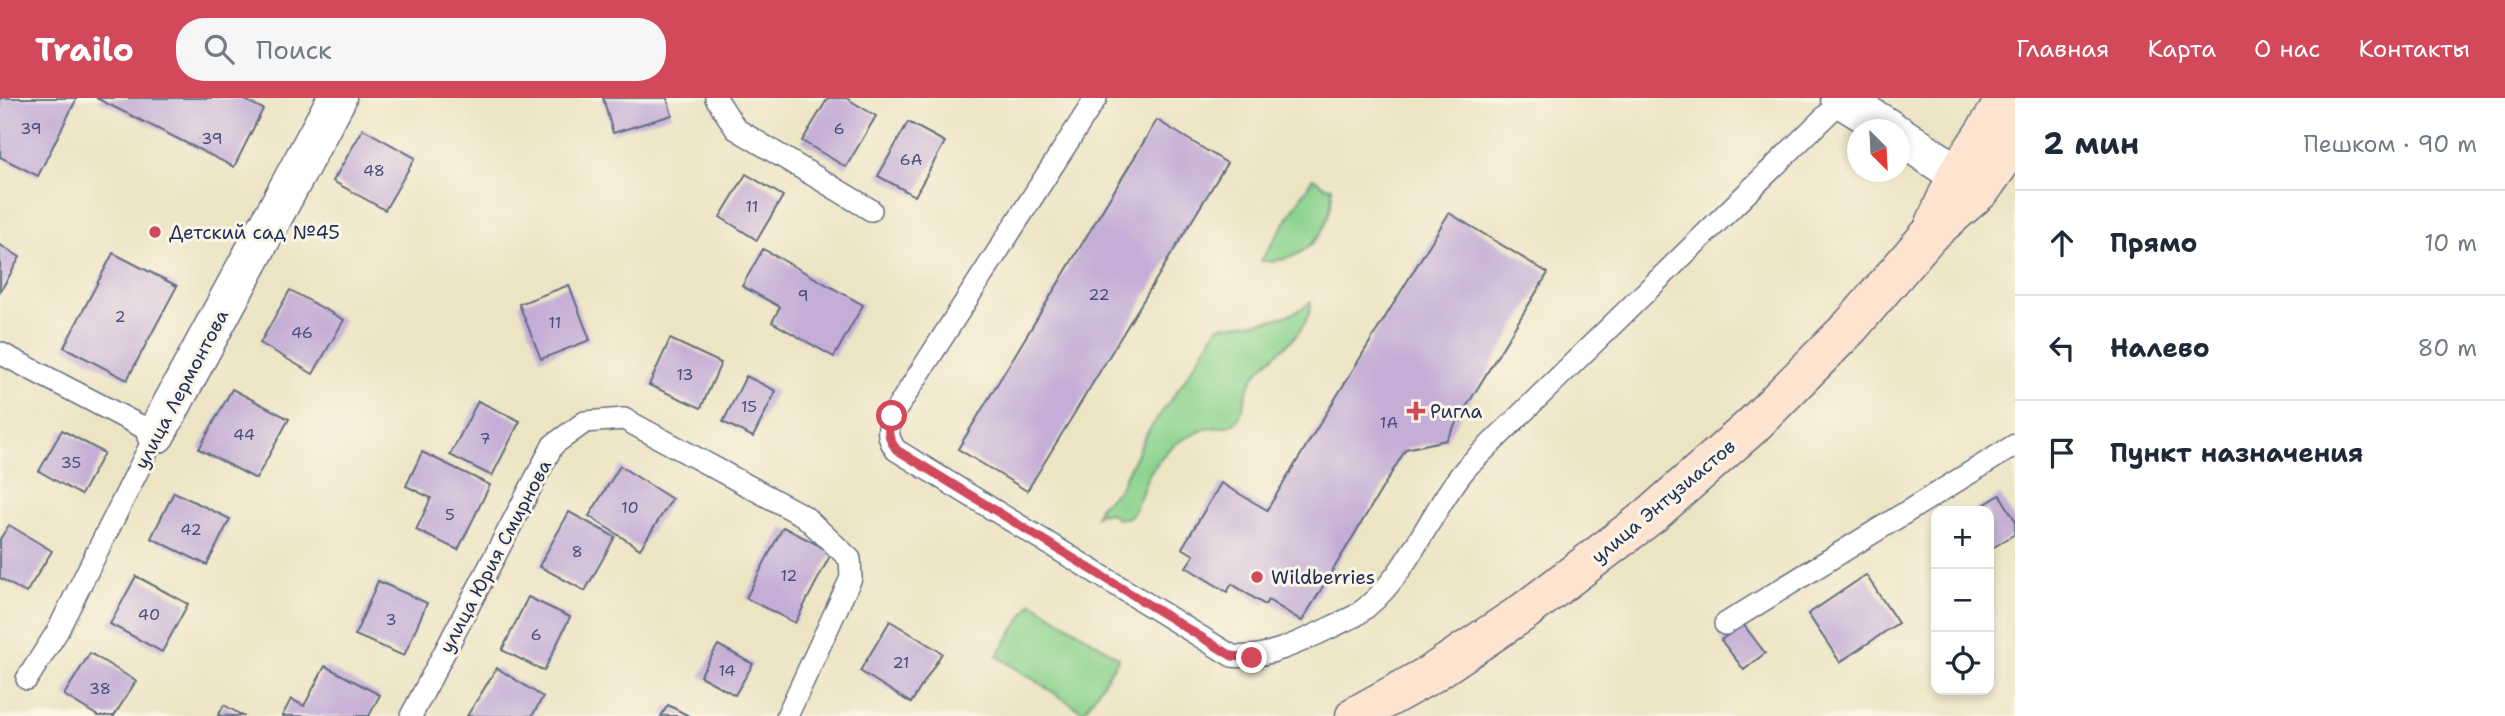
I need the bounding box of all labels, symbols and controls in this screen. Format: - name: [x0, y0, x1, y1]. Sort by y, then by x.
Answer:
- search box: [176, 18, 666, 81]
- text: Trailo: [35, 27, 134, 72]
- icon: search: [200, 30, 238, 68]
- text: Поиск: [256, 32, 332, 67]
- text: Главная: [2016, 33, 2109, 65]
- text: Карта: [2147, 33, 2216, 65]
- text: О нас: [2254, 33, 2320, 65]
- text: Контакты: [2358, 33, 2470, 65]
- house number: 39: [20, 118, 42, 139]
- house number: 6: [833, 118, 845, 139]
- north arrow: [1847, 119, 1910, 182]
- text: 2 мин: [2043, 123, 2139, 164]
- house number: 39: [201, 128, 223, 149]
- text: Пешком · 90 m: [2304, 129, 2477, 159]
- house number: 6А: [900, 149, 922, 170]
- house number: 48: [363, 160, 385, 181]
- house number: 11: [746, 196, 758, 217]
- place label: Детский сад №45: [169, 220, 340, 245]
- marker: Детский сад №45: [147, 224, 163, 240]
- icon: ahead: [2043, 224, 2081, 262]
- text: Прямо: [2110, 225, 2198, 260]
- text: 10 m: [2424, 228, 2477, 258]
- house number: 22: [1088, 284, 1110, 305]
- house number: 9: [797, 285, 809, 306]
- street label: улица Лермонтова: [129, 305, 234, 473]
- house number: 2: [114, 306, 126, 327]
- house number: 11: [549, 312, 561, 333]
- house number: 46: [291, 322, 313, 343]
- icon: left: [2043, 329, 2081, 367]
- text: Налево: [2110, 330, 2210, 365]
- text: 80 m: [2418, 333, 2477, 363]
- house number: 13: [676, 364, 694, 385]
- house number: 15: [741, 396, 757, 417]
- place label: Ригла: [1430, 399, 1483, 424]
- route start: [876, 400, 907, 431]
- marker: Ригла: [1408, 403, 1424, 419]
- house number: 1А: [1380, 412, 1398, 433]
- house number: 44: [233, 424, 255, 445]
- house number: 7: [479, 428, 491, 449]
- street label: улица Энтузиастов: [1586, 434, 1741, 569]
- icon: arrive: [2043, 434, 2081, 472]
- text: Пункт назначения: [2110, 435, 2363, 470]
- house number: 35: [61, 452, 81, 473]
- street label: улица Юрия Смирнова: [434, 455, 557, 657]
- house number: 10: [621, 497, 639, 518]
- house number: 5: [445, 504, 455, 525]
- map controls: [1931, 506, 1994, 695]
- button: +: [1931, 506, 1994, 569]
- house number: 42: [180, 519, 202, 540]
- house number: 8: [571, 541, 583, 562]
- house number: 12: [780, 565, 798, 586]
- place label: Wildberries: [1271, 565, 1375, 590]
- marker: Wildberries: [1249, 569, 1265, 585]
- button: −: [1931, 569, 1994, 632]
- house number: 40: [138, 604, 160, 625]
- house number: 3: [385, 609, 397, 630]
- house number: 6: [530, 624, 542, 645]
- button: locate: [1931, 632, 1994, 695]
- route end: [1236, 642, 1267, 673]
- house number: 21: [892, 652, 910, 673]
- house number: 14: [718, 660, 736, 681]
- house number: 38: [89, 678, 111, 699]

